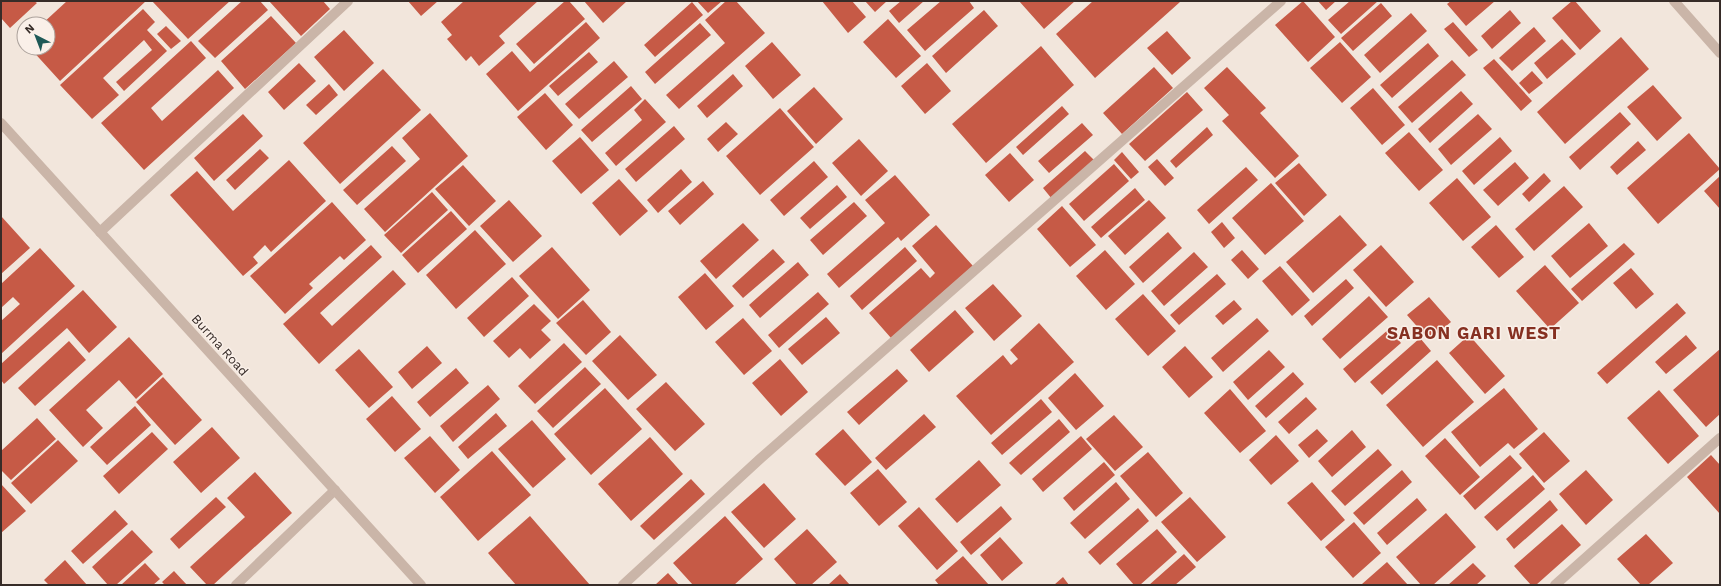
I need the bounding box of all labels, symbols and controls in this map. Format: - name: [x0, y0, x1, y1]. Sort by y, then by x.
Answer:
- north arrow: [16, 16, 56, 56]
- text: N: [22, 21, 37, 36]
- street label: Burma Road: [189, 311, 251, 379]
- district label: SABON GARI WEST: [1387, 323, 1561, 343]

